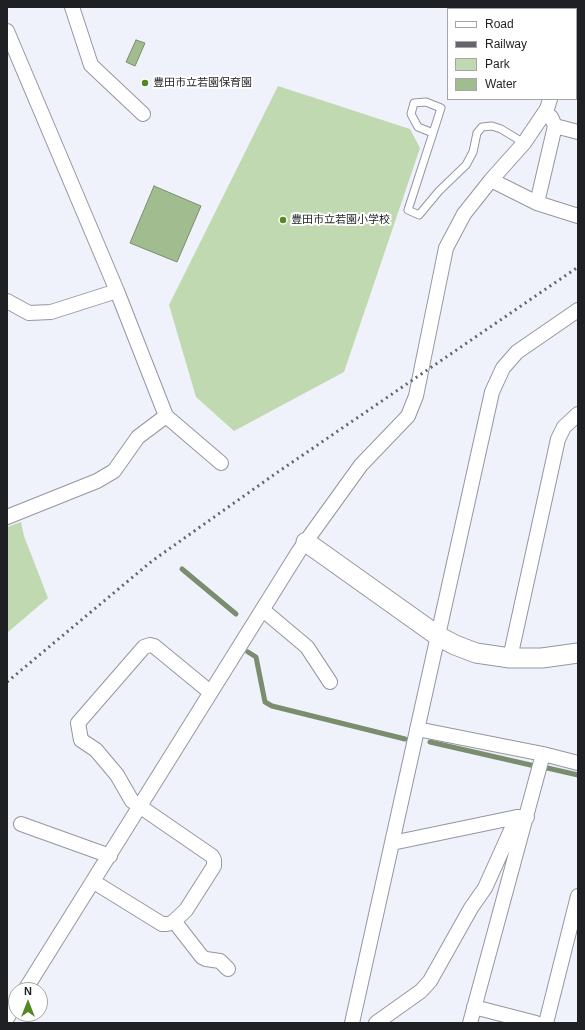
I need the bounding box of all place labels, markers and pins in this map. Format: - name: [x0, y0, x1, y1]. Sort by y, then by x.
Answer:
- place label: 豊田市立若園保育園: [153, 76, 252, 90]
- marker: 豊田市立若園保育園: [140, 78, 150, 88]
- place label: 豊田市立若園小学校: [291, 213, 390, 227]
- marker: 豊田市立若園小学校: [278, 215, 288, 225]

